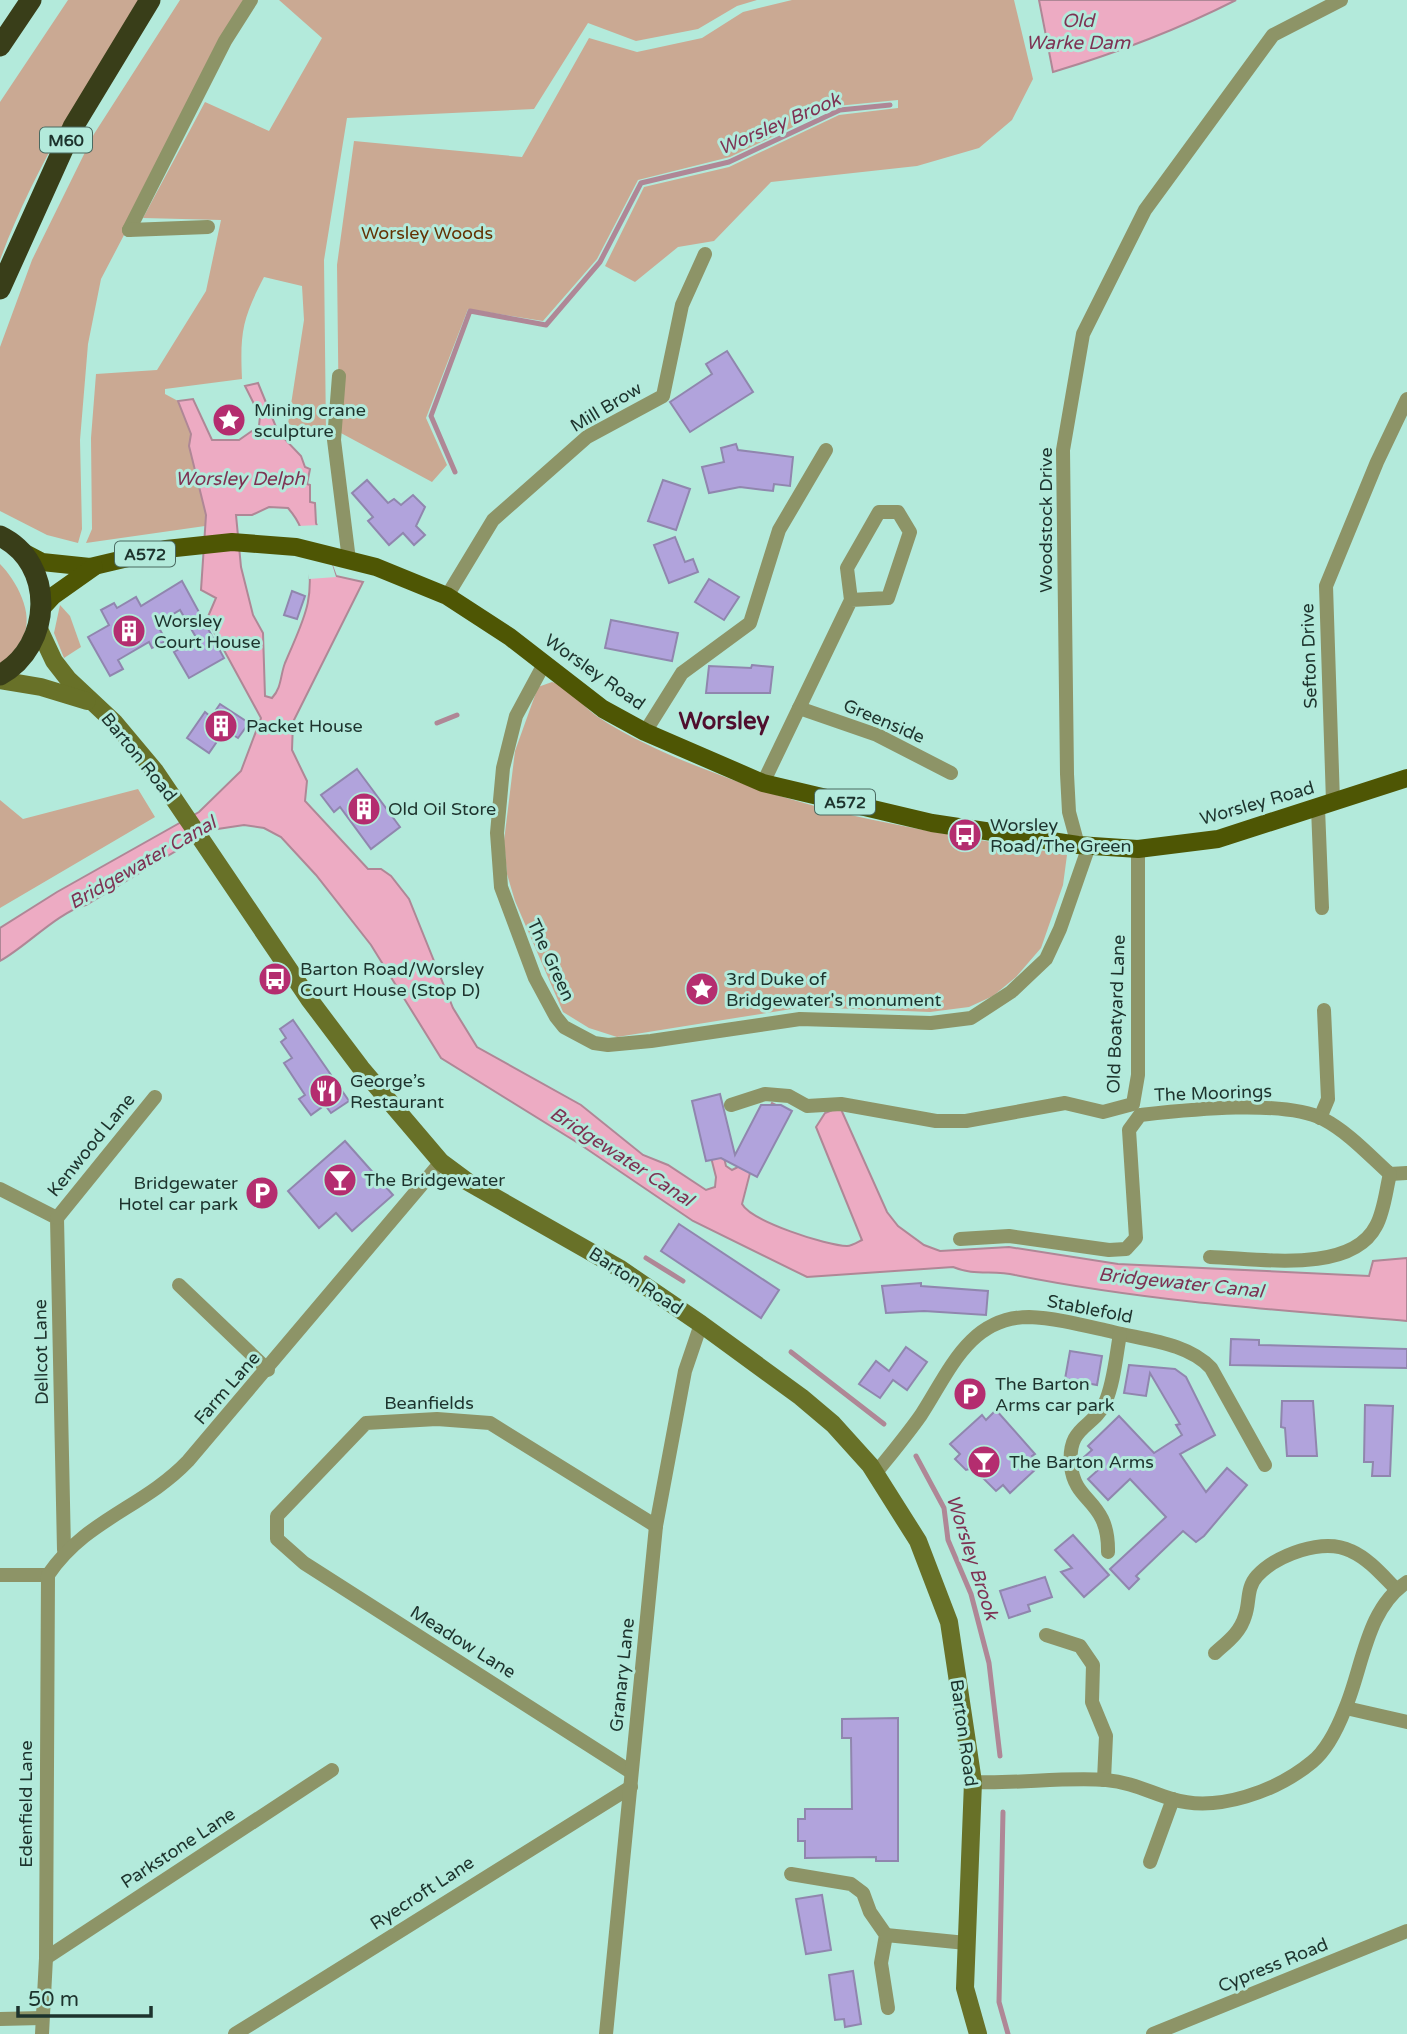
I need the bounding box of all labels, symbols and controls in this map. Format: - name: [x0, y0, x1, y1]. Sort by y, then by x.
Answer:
- water label: Old Warke Dam: [1026, 10, 1131, 54]
- water label: Worsley Brook: [715, 88, 845, 160]
- road number: M60: [40, 128, 92, 152]
- park label: Worsley Woods: [361, 222, 493, 244]
- street label: Mill Brow: [566, 377, 646, 437]
- place label: Mining crane sculpture: [254, 399, 366, 442]
- place icon: Mining crane sculpture: [210, 401, 248, 439]
- street label: Woodstock Drive: [1035, 447, 1057, 593]
- water label: Worsley Delph: [175, 468, 305, 490]
- road number: A572: [115, 541, 175, 566]
- street label: Sefton Drive: [1296, 603, 1322, 709]
- place label: Worsley Court House: [154, 610, 261, 653]
- building icon: Worsley Court House: [110, 612, 148, 650]
- street label: Worsley Road: [540, 629, 650, 715]
- street label: Greenside: [840, 694, 928, 748]
- building icon: Packet House: [202, 707, 240, 745]
- district label: Worsley: [679, 707, 770, 736]
- street label: Barton Road: [96, 708, 182, 806]
- place label: Packet House: [246, 715, 363, 737]
- street label: Worsley Road: [1197, 776, 1317, 830]
- building icon: Old Oil Store: [345, 790, 383, 828]
- road number: A572: [815, 790, 875, 814]
- place label: Old Oil Store: [388, 798, 496, 820]
- water label: Bridgewater Canal: [65, 811, 222, 914]
- place label: Worsley Road/The Green: [990, 814, 1131, 857]
- bus stop icon: Worsley Road/The Green: [946, 816, 984, 854]
- street label: The Green: [522, 915, 580, 1005]
- street label: Old Boatyard Lane: [1102, 934, 1130, 1094]
- place label: Barton Road/Worsley Court House (Stop D): [300, 958, 484, 1001]
- bus stop icon: Barton Road/Worsley Court House (Stop D): [256, 960, 294, 998]
- place label: 3rd Duke of Bridgewater's monument: [726, 968, 942, 1011]
- place icon: 3rd Duke of Bridgewater's monument: [683, 970, 721, 1008]
- place label: George’s Restaurant: [350, 1070, 444, 1113]
- restaurant icon: George’s Restaurant: [307, 1072, 345, 1110]
- street label: The Moorings: [1154, 1080, 1272, 1106]
- street label: Kenwood Lane: [43, 1089, 139, 1201]
- water label: Bridgewater Canal: [546, 1102, 699, 1213]
- bar icon: The Bridgewater: [321, 1161, 359, 1199]
- place label: The Bridgewater: [364, 1169, 505, 1191]
- place label: Bridgewater Hotel car park: [118, 1172, 238, 1215]
- parking icon: Bridgewater Hotel car park: [243, 1174, 281, 1212]
- street label: Barton Road: [585, 1242, 687, 1320]
- water label: Bridgewater Canal: [1097, 1263, 1267, 1303]
- street label: Stablefold: [1045, 1290, 1135, 1328]
- street label: Dellcot Lane: [29, 1299, 53, 1405]
- street label: Farm Lane: [189, 1347, 265, 1429]
- place label: The Barton Arms car park: [995, 1373, 1115, 1416]
- parking icon: The Barton Arms car park: [951, 1375, 989, 1413]
- street label: Beanfields: [384, 1392, 474, 1414]
- bar icon: The Barton Arms: [965, 1443, 1003, 1481]
- place label: The Barton Arms: [1009, 1451, 1154, 1473]
- water label: Worsley Brook: [941, 1492, 1003, 1624]
- street label: Meadow Lane: [406, 1601, 520, 1683]
- street label: Granary Lane: [605, 1617, 639, 1733]
- street label: Barton Road: [946, 1678, 982, 1788]
- street label: Edenfield Lane: [15, 1740, 37, 1868]
- street label: Parkstone Lane: [117, 1803, 239, 1893]
- street label: Ryecroft Lane: [366, 1851, 478, 1935]
- street label: Cypress Road: [1215, 1933, 1331, 1997]
- scale bar: [18, 1974, 150, 2018]
- text: 50 m: [28, 1987, 79, 2012]

